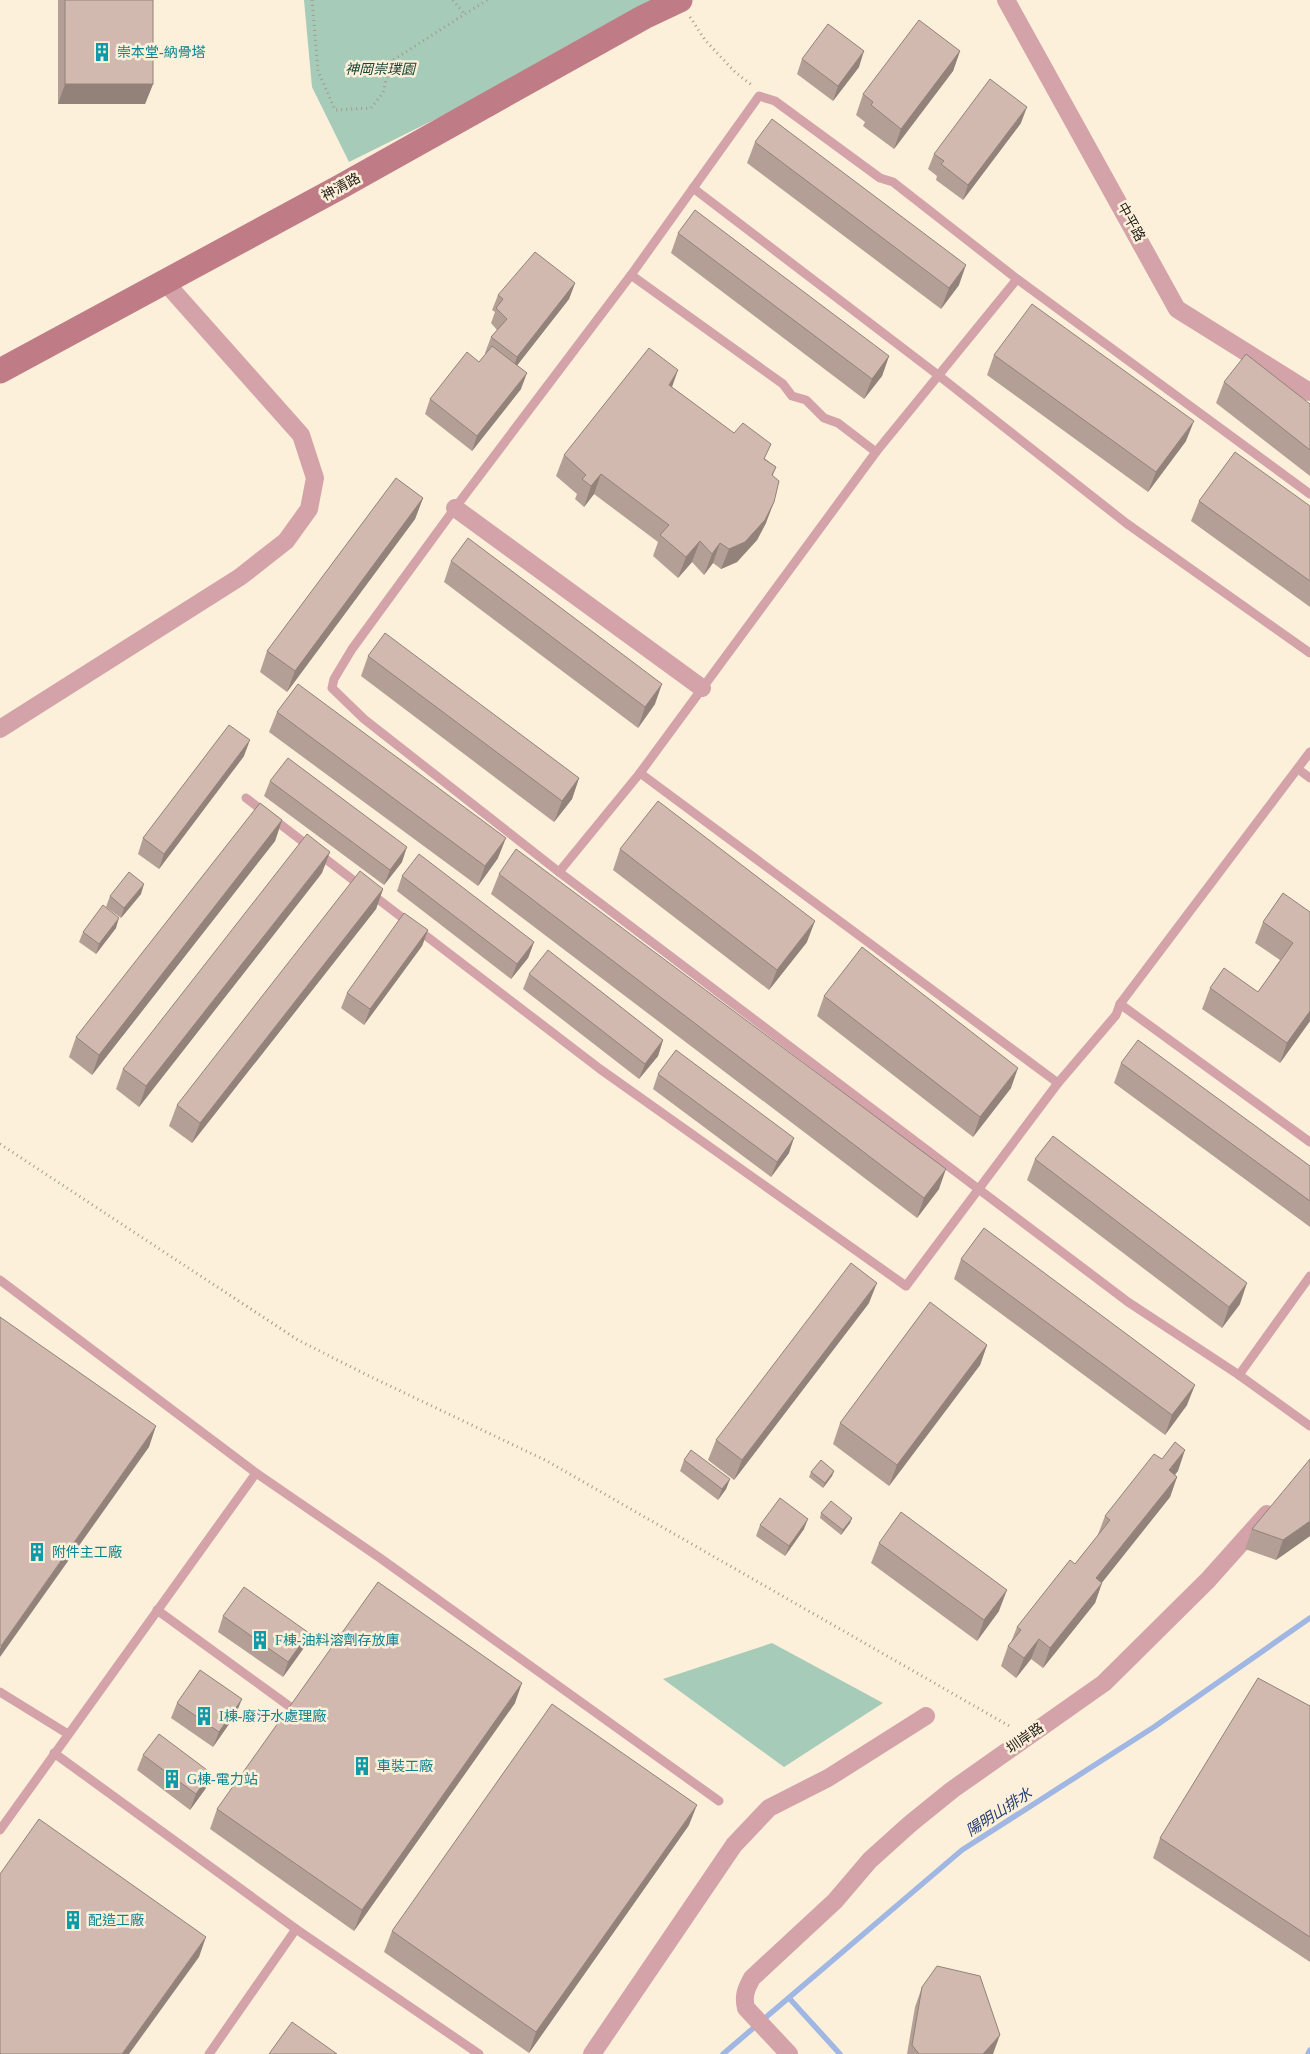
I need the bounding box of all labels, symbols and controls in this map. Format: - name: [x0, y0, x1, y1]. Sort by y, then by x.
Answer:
- building icon: 崇本堂-納骨塔: [91, 41, 113, 63]
- place label: 崇本堂-納骨塔: [117, 45, 206, 60]
- park label: 神岡崇璞園: [345, 62, 417, 77]
- street label: 神清路: [319, 170, 363, 204]
- street label: 中平路: [1114, 200, 1148, 244]
- building icon: 附件主工廠: [26, 1541, 48, 1563]
- place label: 附件主工廠: [52, 1544, 122, 1560]
- building icon: F棟-油料溶劑存放庫: [249, 1629, 271, 1651]
- place label: F棟-油料溶劑存放庫: [275, 1632, 399, 1648]
- building icon: I棟-廢汙水處理廠: [193, 1705, 215, 1727]
- place label: I棟-廢汙水處理廠: [219, 1708, 326, 1724]
- street label: 圳岸路: [1003, 1720, 1047, 1756]
- building icon: 車裝工廠: [351, 1755, 373, 1777]
- place label: 車裝工廠: [377, 1758, 433, 1774]
- building icon: G棟-電力站: [161, 1768, 183, 1790]
- place label: G棟-電力站: [187, 1771, 258, 1787]
- water label: 陽明山排水: [963, 1784, 1036, 1839]
- building icon: 配造工廠: [62, 1909, 84, 1931]
- place label: 配造工廠: [88, 1912, 144, 1928]

